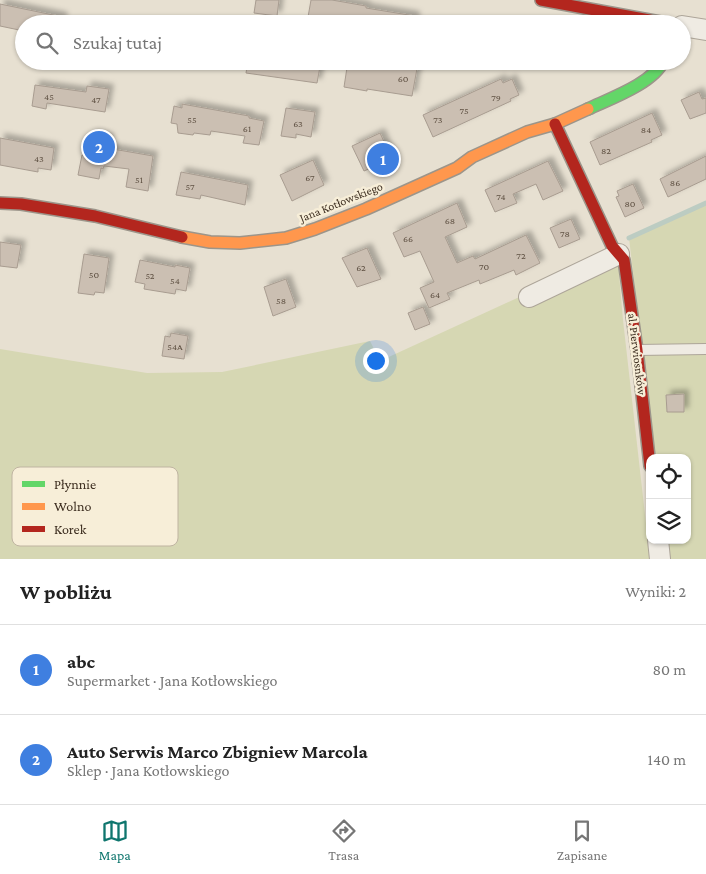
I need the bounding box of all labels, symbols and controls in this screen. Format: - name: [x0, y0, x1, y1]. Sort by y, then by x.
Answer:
- search box: [15, 15, 691, 70]
- icon: search: [33, 29, 61, 57]
- text: Szukaj tutaj: [73, 32, 162, 53]
- house number: 60: [398, 73, 409, 84]
- house number: 45: [44, 91, 54, 102]
- house number: 79: [491, 92, 501, 103]
- house number: 47: [91, 94, 101, 105]
- house number: 75: [459, 105, 469, 116]
- house number: 55: [187, 114, 197, 125]
- house number: 73: [433, 114, 443, 125]
- house number: 63: [293, 118, 303, 129]
- house number: 61: [243, 123, 251, 134]
- house number: 84: [641, 124, 651, 135]
- pin: 2: [83, 128, 115, 166]
- pin: 1: [367, 140, 399, 178]
- house number: 82: [601, 145, 611, 156]
- house number: 43: [34, 153, 44, 164]
- house number: 67: [305, 172, 315, 183]
- house number: 51: [135, 174, 143, 185]
- house number: 86: [670, 177, 680, 188]
- street label: Jana Kotłowskiego: [296, 179, 385, 225]
- house number: 57: [185, 181, 195, 192]
- house number: 74: [496, 191, 506, 202]
- house number: 80: [624, 198, 636, 209]
- house number: 68: [445, 215, 455, 226]
- house number: 78: [560, 228, 570, 239]
- house number: 66: [403, 233, 413, 244]
- house number: 72: [516, 250, 526, 261]
- house number: 70: [479, 261, 489, 272]
- house number: 62: [356, 262, 366, 273]
- house number: 50: [89, 269, 100, 280]
- house number: 52: [145, 270, 155, 281]
- house number: 54: [170, 275, 180, 286]
- house number: 64: [430, 289, 440, 300]
- house number: 58: [276, 295, 286, 306]
- street label: al. Pierwiosnków: [625, 312, 649, 396]
- house number: 54A: [167, 341, 183, 352]
- your location: [363, 348, 389, 374]
- map controls: [646, 454, 691, 544]
- button: locate: [646, 454, 691, 499]
- legend: [12, 467, 178, 546]
- text: Płynnie: [54, 476, 96, 492]
- text: Wolno: [54, 498, 91, 514]
- button: layers: [646, 499, 691, 544]
- text: Korek: [54, 521, 87, 537]
- text: W pobliżu: [20, 580, 112, 604]
- text: Wyniki: 2: [625, 583, 686, 600]
- text: abc: [67, 651, 95, 672]
- text: 1: [33, 661, 39, 678]
- text: 80 m: [652, 661, 686, 678]
- text: Supermarket · Jana Kotłowskiego: [67, 672, 278, 689]
- text: Auto Serwis Marco Zbigniew Marcola: [67, 741, 368, 762]
- text: 2: [32, 751, 40, 768]
- text: 140 m: [648, 751, 686, 768]
- text: Sklep · Jana Kotłowskiego: [67, 762, 229, 779]
- tab: Mapa: [99, 817, 131, 863]
- tab: Trasa: [328, 817, 359, 863]
- tab: Zapisane: [557, 817, 607, 863]

